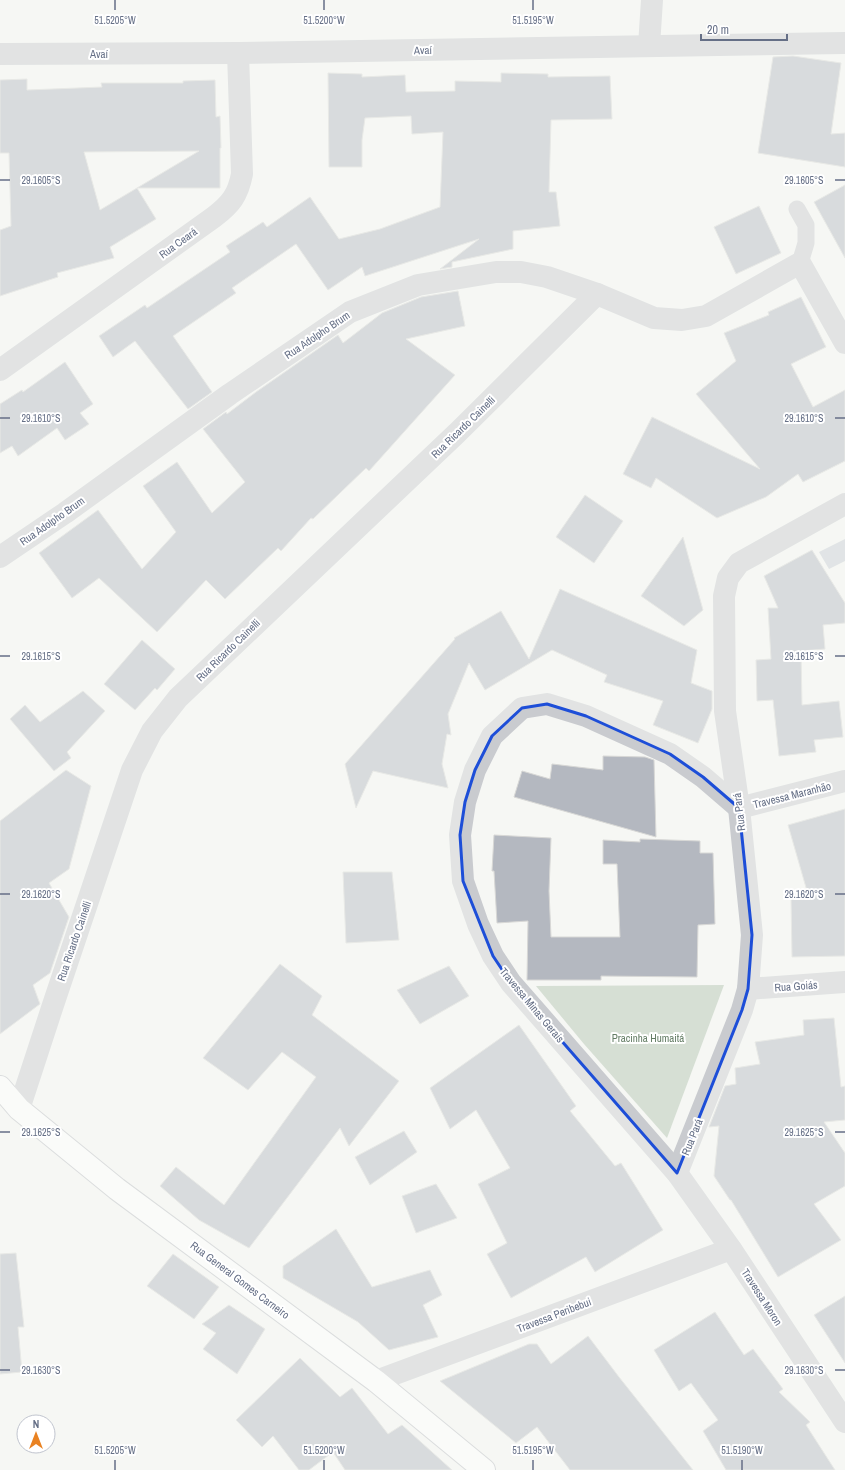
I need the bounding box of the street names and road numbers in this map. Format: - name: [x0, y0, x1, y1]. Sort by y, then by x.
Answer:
- street label: Avaí: [413, 43, 433, 57]
- street label: Avaí: [89, 47, 108, 61]
- street label: Rua Ceará: [156, 225, 200, 261]
- street label: Rua Adolpho Brum: [282, 308, 352, 362]
- street label: Rua Ricardo Cainelli: [428, 393, 498, 461]
- street label: Rua Adolpho Brum: [17, 494, 87, 548]
- street label: Rua Ricardo Cainelli: [193, 616, 263, 684]
- street label: Travessa Maranhão: [752, 779, 832, 811]
- street label: Rua Pará: [730, 792, 748, 832]
- street label: Rua Ricardo Cainelli: [54, 899, 94, 983]
- street label: Travessa Minas Gerais: [497, 965, 568, 1046]
- street label: Rua Goiás: [774, 977, 818, 994]
- street label: Rua Pará: [678, 1117, 706, 1157]
- street label: Rua General Gomes Carneiro: [188, 1238, 292, 1322]
- street label: Travessa Moron: [738, 1266, 786, 1328]
- street label: Travessa Peribebui: [515, 1294, 593, 1336]

